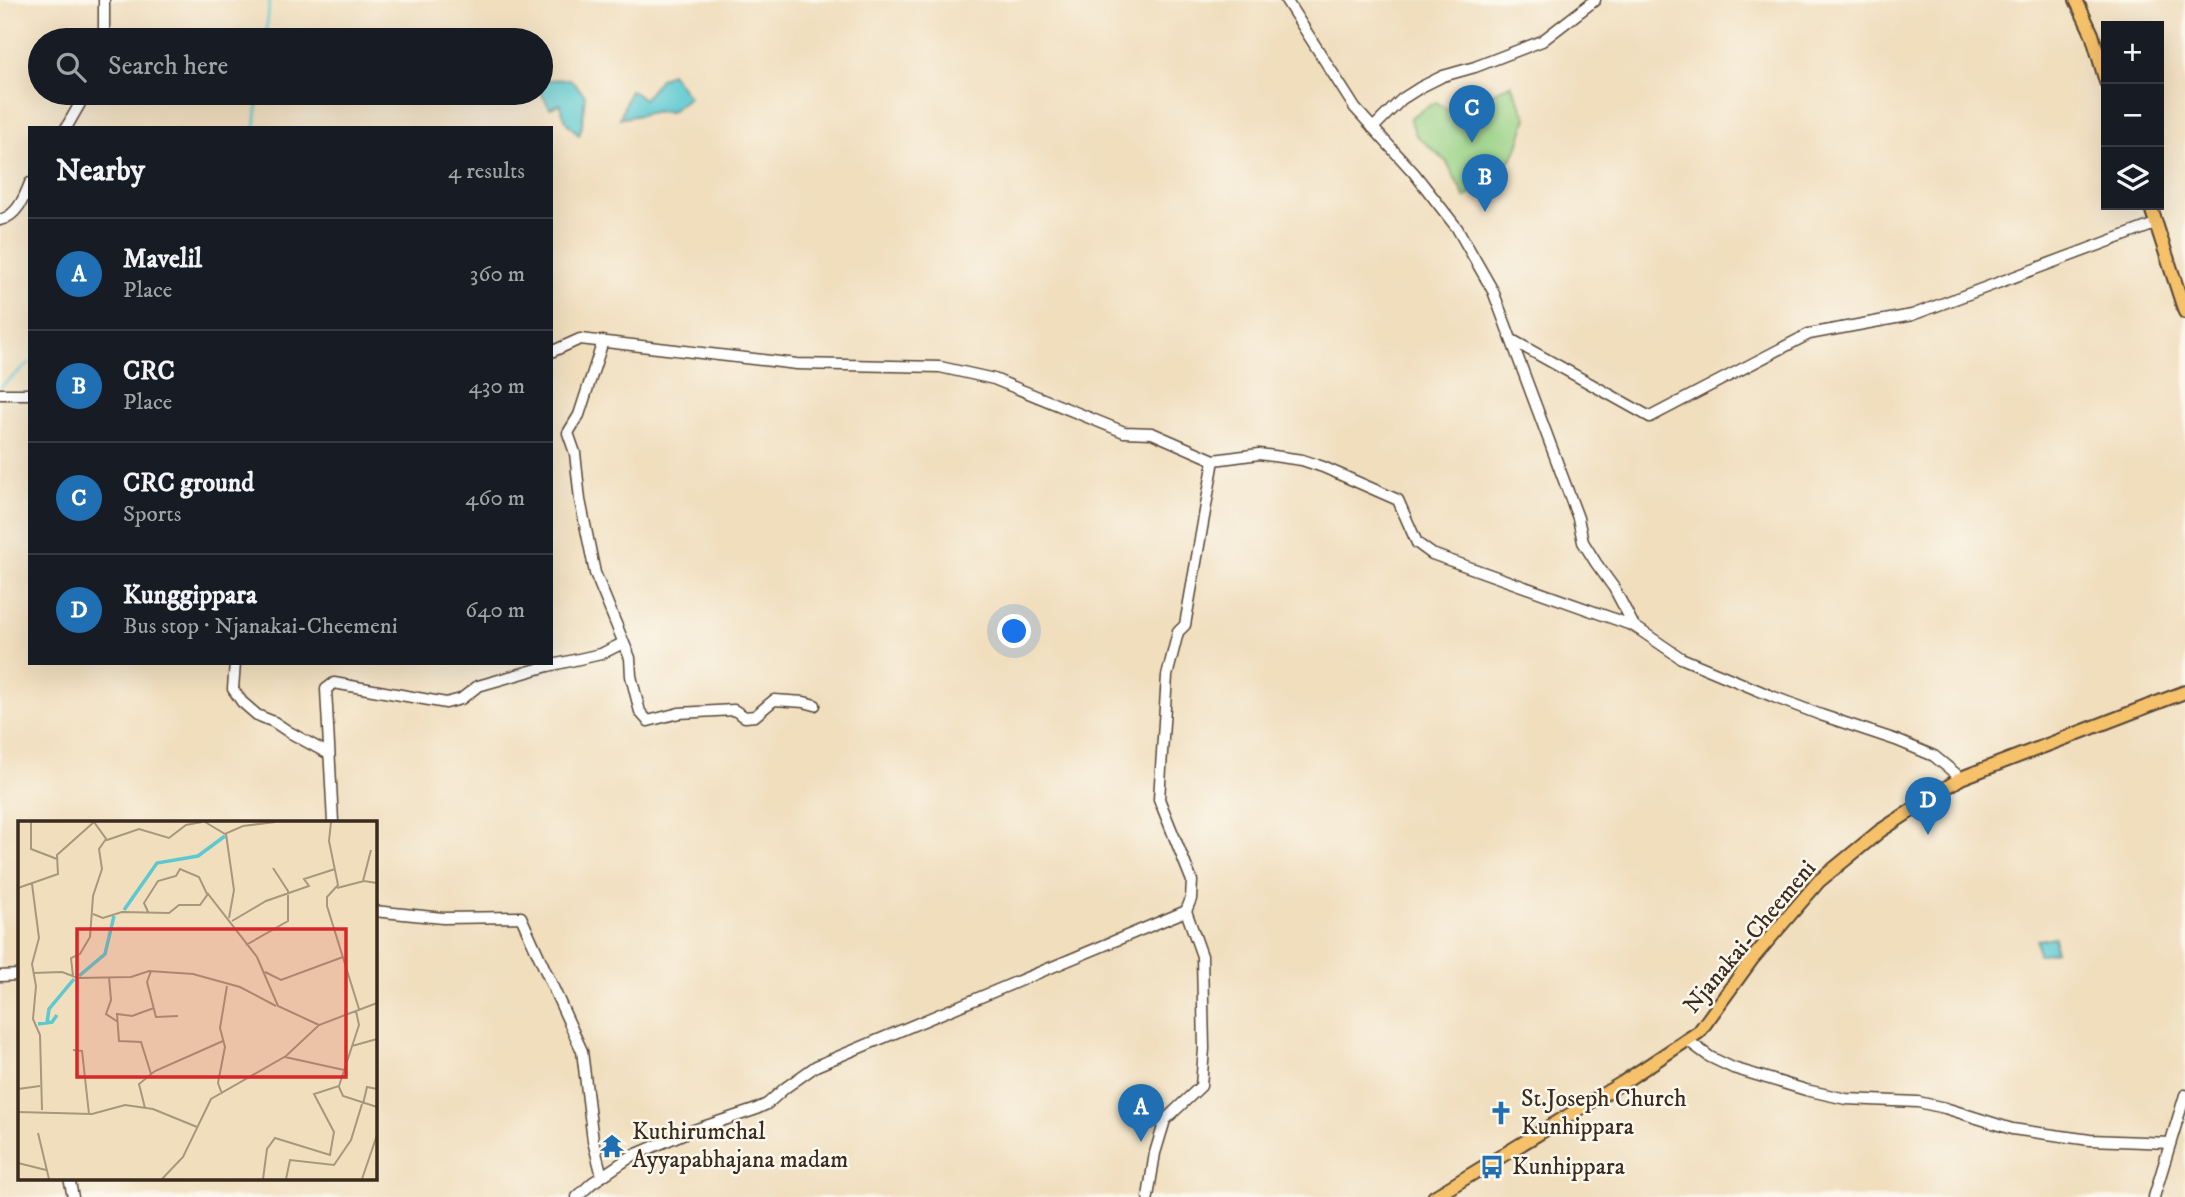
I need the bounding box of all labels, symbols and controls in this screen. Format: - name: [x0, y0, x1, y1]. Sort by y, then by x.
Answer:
- map controls: [2101, 21, 2164, 210]
- button: +: [2101, 21, 2164, 84]
- search box: [28, 28, 553, 105]
- icon: search: [52, 48, 90, 86]
- text: Search here: [108, 50, 228, 83]
- button: −: [2101, 84, 2164, 147]
- pin: C: [1449, 85, 1495, 143]
- button: layers: [2101, 147, 2164, 210]
- text: Nearby: [56, 153, 145, 190]
- pin: B: [1462, 154, 1508, 212]
- text: 4 results: [448, 157, 525, 186]
- text: Mavelil: [123, 243, 202, 276]
- text: A: [72, 260, 86, 289]
- text: 360 m: [470, 260, 525, 289]
- text: Place: [123, 276, 172, 305]
- text: CRC: [123, 355, 175, 388]
- text: B: [72, 372, 86, 401]
- text: 430 m: [469, 372, 525, 401]
- text: Place: [123, 388, 172, 417]
- text: CRC ground: [123, 467, 254, 500]
- text: C: [71, 484, 87, 513]
- text: 460 m: [465, 484, 525, 513]
- text: Sports: [123, 500, 181, 529]
- text: Kunggippara: [123, 579, 257, 612]
- text: D: [70, 596, 88, 625]
- text: 640 m: [465, 596, 525, 625]
- text: Bus stop · Njanakai-Cheemeni: [123, 612, 398, 641]
- your location: [997, 614, 1031, 648]
- pin: D: [1905, 777, 1951, 835]
- inset map: [18, 821, 376, 1180]
- street label: Njanakai-Cheemeni: [1677, 854, 1823, 1020]
- pin: A: [1118, 1084, 1164, 1142]
- place label: St.Joseph Church Kunhippara: [1521, 1084, 1687, 1142]
- church icon: St.Joseph Church Kunhippara: [1487, 1099, 1515, 1127]
- place label: Kuthirumchal Ayyapabhajana madam: [632, 1117, 848, 1175]
- temple icon: Kuthirumchal Ayyapabhajana madam: [598, 1132, 626, 1160]
- place label: Kunhippara: [1512, 1152, 1626, 1182]
- bus stop icon: Kunhippara: [1478, 1153, 1506, 1181]

